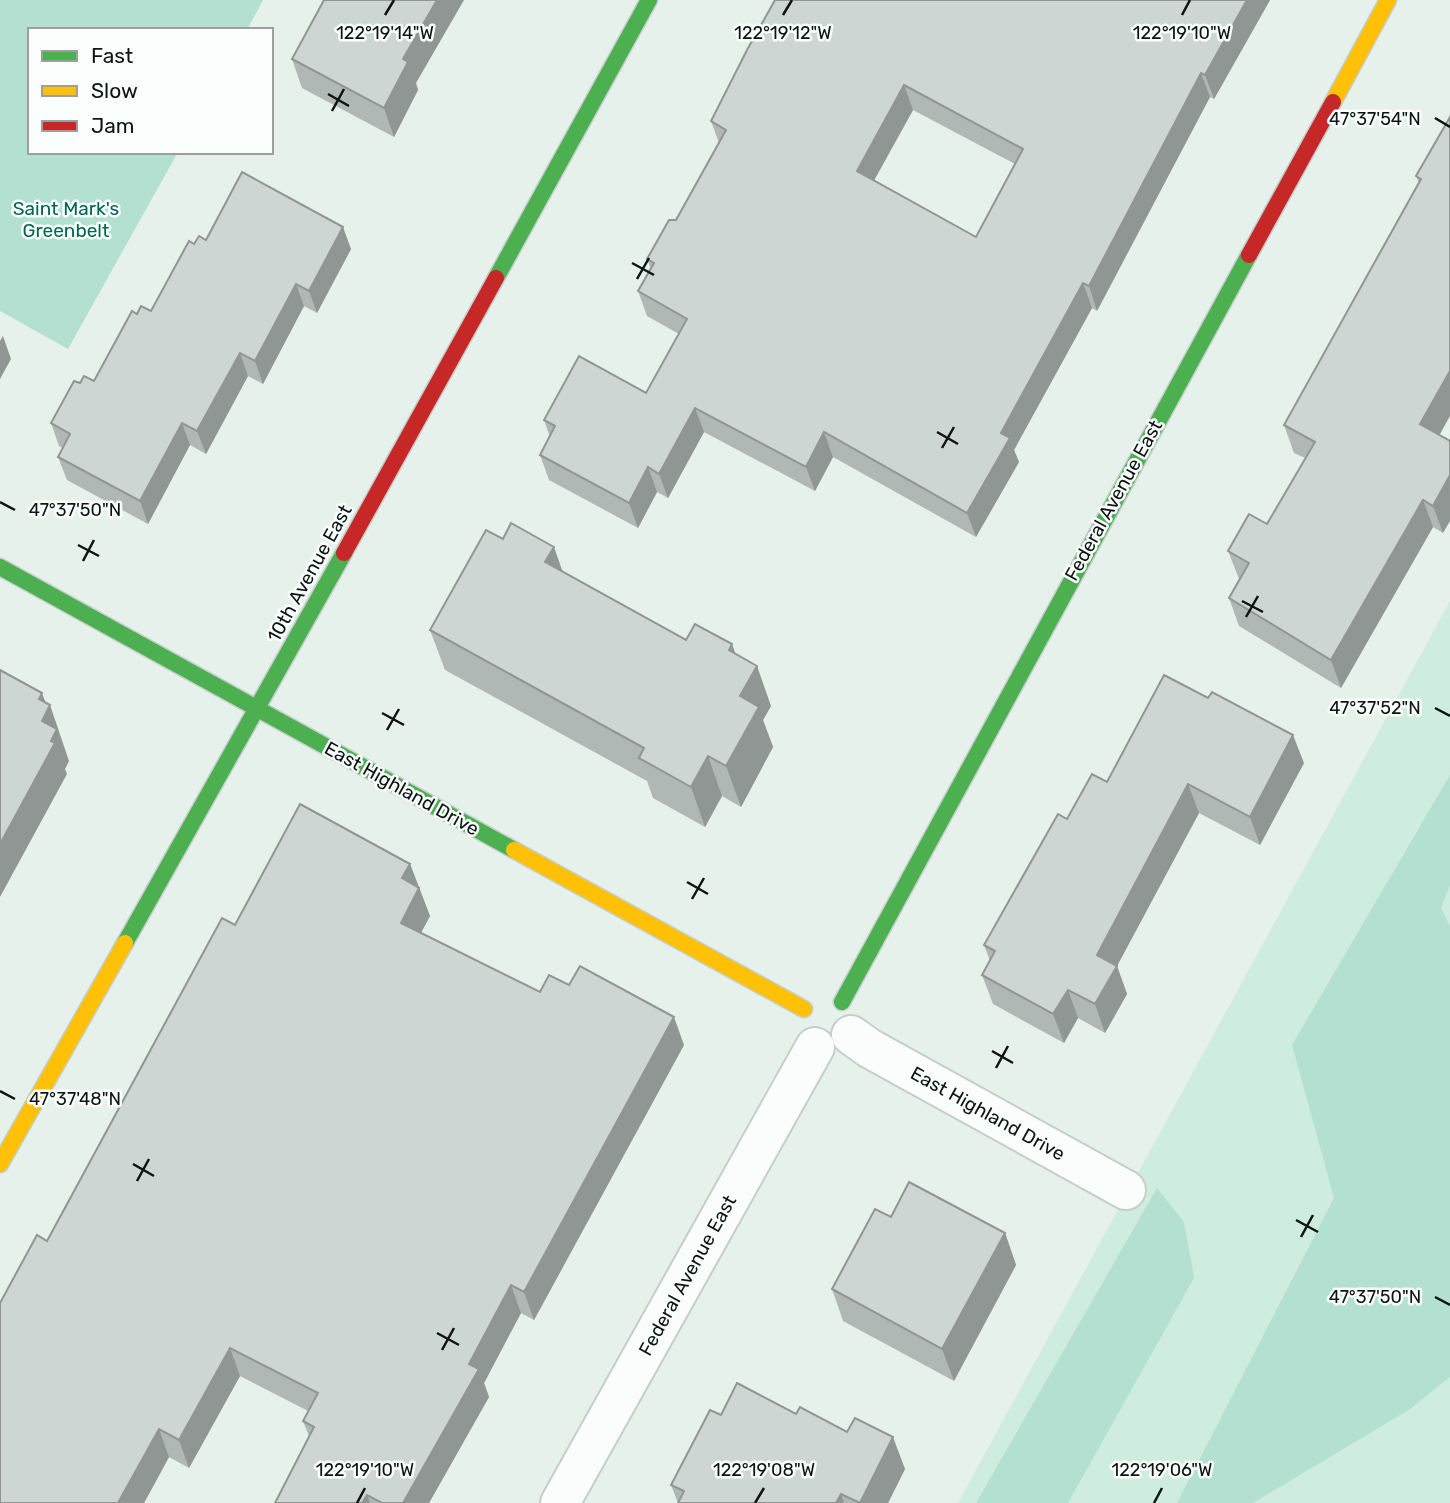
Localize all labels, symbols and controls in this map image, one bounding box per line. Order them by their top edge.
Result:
text: 122°19'14"W [336,22,434,44]
text: 122°19'12"W [734,22,832,44]
text: 122°19'10"W [1133,22,1231,44]
legend [28,28,273,154]
text: Fast [91,43,133,68]
text: Slow [91,78,138,103]
text: 47°37'54"N [1329,108,1421,130]
text: Jam [91,113,135,138]
park label: Saint Mark's Greenbelt [13,197,119,242]
street label: Federal Avenue East [1060,415,1167,585]
text: 47°37'50"N [29,499,121,521]
street label: 10th Avenue East [262,500,357,646]
text: 47°37'52"N [1329,697,1421,719]
street label: East Highland Drive [320,736,483,840]
street label: East Highland Drive [906,1061,1069,1165]
text: 47°37'48"N [29,1088,121,1110]
street label: Federal Avenue East [634,1190,741,1360]
text: 47°37'50"N [1329,1286,1421,1308]
text: 122°19'10"W [316,1459,414,1481]
text: 122°19'08"W [713,1459,815,1481]
text: 122°19'06"W [1112,1459,1212,1481]

